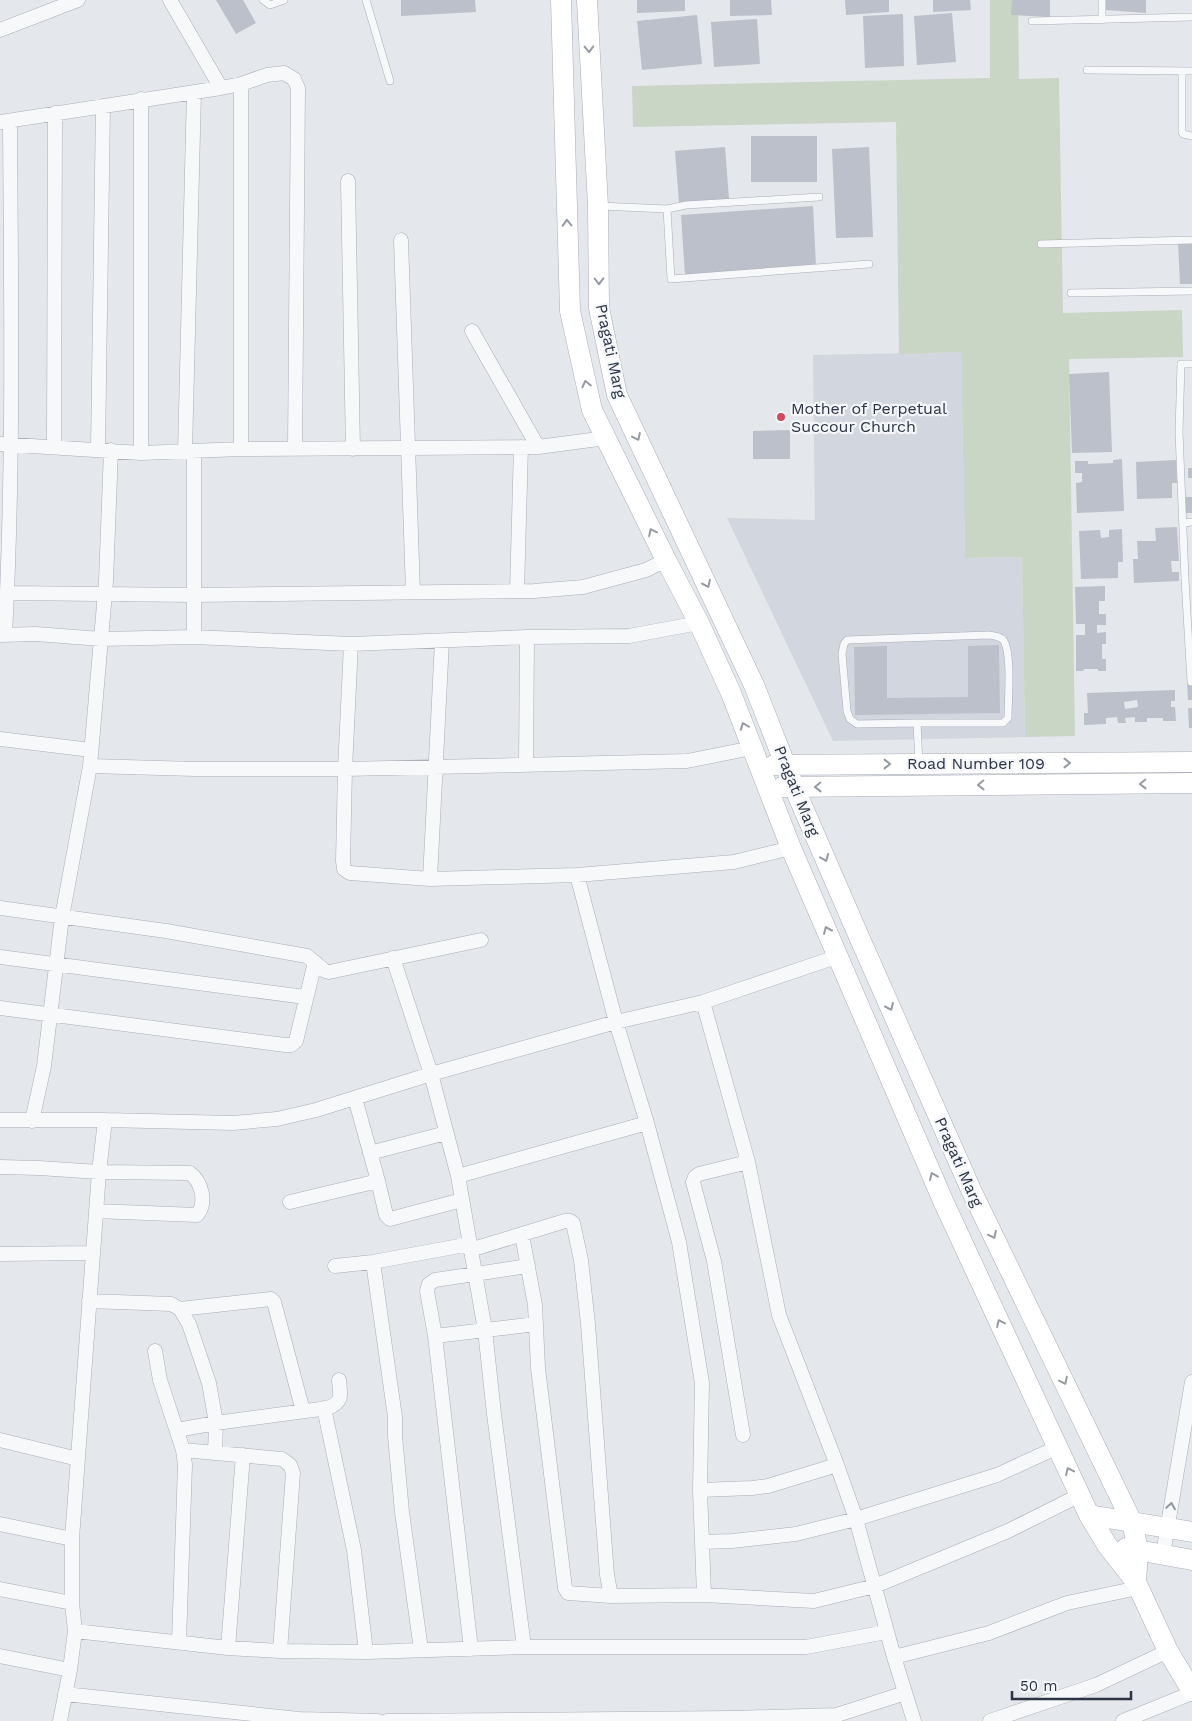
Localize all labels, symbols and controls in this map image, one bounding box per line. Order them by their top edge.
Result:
one-way arrow [584,45,595,53]
one-way arrow [562,219,573,227]
one-way arrow [594,278,604,285]
street label: Pragati Marg [592,302,630,400]
one-way arrow [581,379,592,388]
place label: Mother of Perpetual Succour Church [791,399,947,436]
marker: Mother of Perpetual Succour Church [775,411,787,423]
one-way arrow [631,432,642,441]
one-way arrow [648,528,658,537]
one-way arrow [700,579,711,588]
one-way arrow [740,722,750,731]
street label: Pragati Marg [770,743,824,840]
street label: Road Number 109 [907,754,1045,773]
one-way arrow [1064,758,1071,768]
one-way arrow [884,759,891,769]
one-way arrow [1139,779,1147,789]
one-way arrow [977,780,985,791]
one-way arrow [814,782,822,792]
one-way arrow [818,853,829,862]
one-way arrow [823,926,834,935]
one-way arrow [883,1002,894,1011]
street label: Pragati Marg [931,1114,987,1210]
one-way arrow [928,1172,938,1180]
one-way arrow [987,1229,997,1238]
one-way arrow [996,1319,1007,1328]
one-way arrow [1058,1376,1068,1385]
one-way arrow [1065,1467,1075,1476]
one-way arrow [1166,1502,1176,1511]
scale bar [1012,1668,1131,1700]
text: 50 m [1020,1677,1057,1695]

